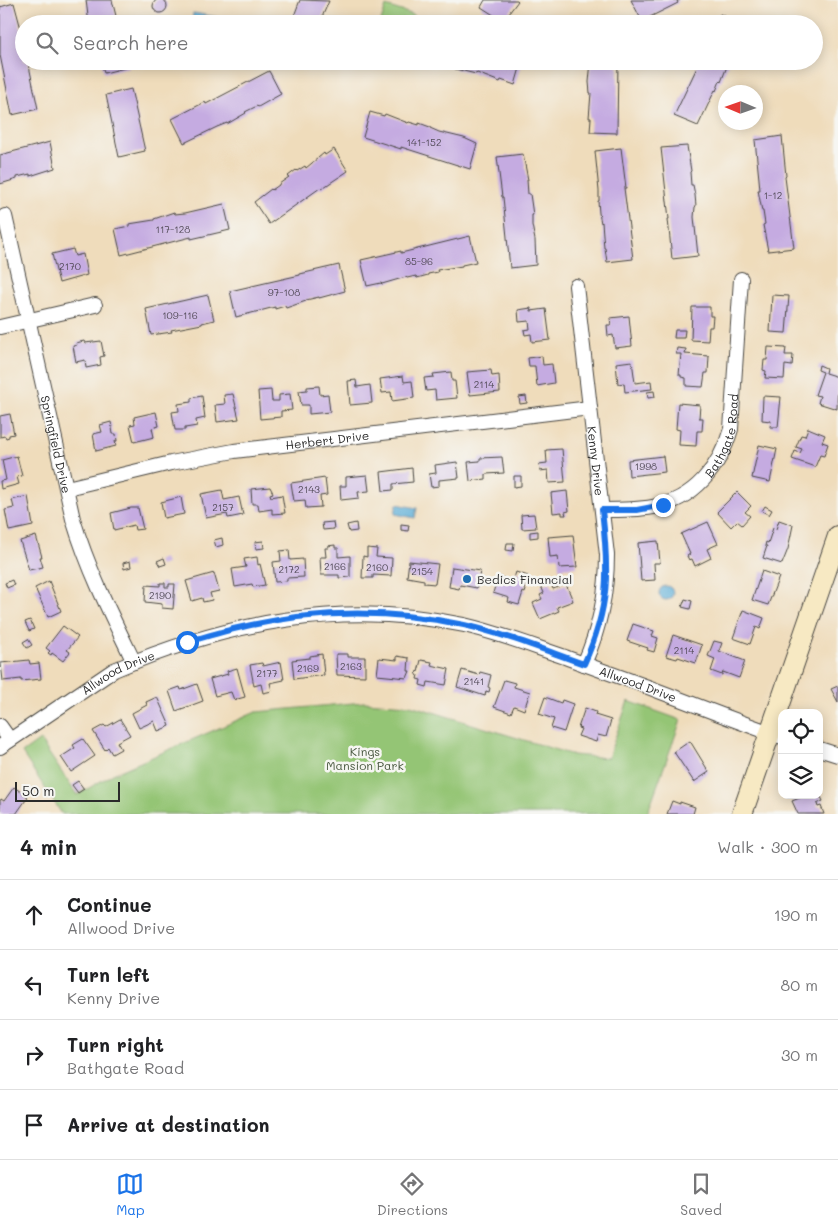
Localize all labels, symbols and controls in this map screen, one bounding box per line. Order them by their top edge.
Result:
search box [15,15,823,70]
icon: search [33,29,61,57]
text: Search here [73,30,189,55]
north arrow [718,85,763,130]
house number: 141-152 [407,135,441,149]
house number: 1-12 [764,188,782,202]
house number: 117-128 [156,222,190,236]
house number: 85-96 [405,254,433,268]
house number: 2170 [59,259,81,273]
house number: 97-108 [268,285,300,299]
house number: 109-116 [162,308,198,322]
house number: 2114 [474,377,494,391]
street label: Bathgate Road [701,393,741,480]
street label: Springfield Drive [38,394,75,495]
street label: Kenny Drive [584,425,608,496]
street label: Herbert Drive [285,427,370,453]
house number: 1998 [635,459,657,473]
house number: 2143 [298,482,320,496]
route end [652,494,675,517]
house number: 2157 [212,500,234,514]
house number: 2166 [324,559,346,573]
house number: 2160 [366,560,388,574]
house number: 2172 [278,562,300,576]
house number: 2154 [411,564,433,578]
place label: Bedics Financial [477,571,572,587]
marker: Bedics Financial [461,573,473,585]
house number: 2190 [149,588,171,602]
route start [176,631,199,654]
house number: 2114 [674,643,694,657]
street label: Allwood Drive [78,647,157,698]
house number: 2163 [340,659,362,673]
house number: 2169 [297,661,319,675]
street label: Allwood Drive [597,662,679,705]
house number: 2177 [256,666,278,680]
house number: 2141 [464,674,484,688]
map controls [778,709,823,799]
button: locate [778,709,823,754]
park label: Kings Mansion Park [326,743,404,773]
button: layers [778,754,823,799]
scale bar [15,779,120,802]
text: 50 m [22,781,54,800]
text: 4 min [20,833,77,860]
text: Walk · 300 m [717,836,818,857]
text: Continue [67,892,152,917]
icon: ahead [20,901,48,929]
text: 190 m [774,904,818,925]
text: Allwood Drive [67,917,175,938]
text: Turn left [67,962,150,987]
icon: left [20,971,48,999]
text: 80 m [781,974,818,995]
text: Kenny Drive [67,987,160,1008]
text: Turn right [67,1032,164,1057]
icon: right [20,1041,48,1069]
text: 30 m [781,1044,818,1065]
text: Bathgate Road [67,1057,184,1078]
icon: arrive [20,1111,48,1139]
text: Arrive at destination [67,1112,270,1137]
tab: Map [116,1170,145,1219]
tab: Directions [377,1170,448,1219]
tab: Saved [680,1170,722,1219]

